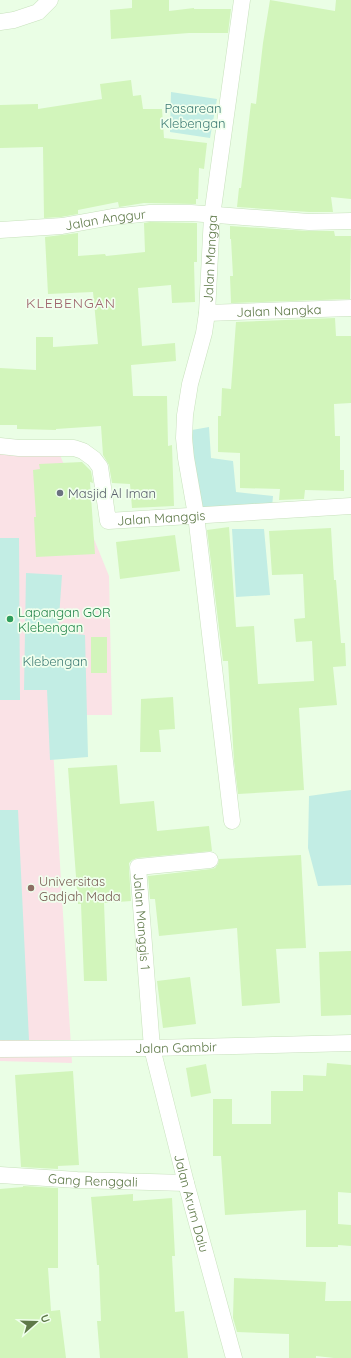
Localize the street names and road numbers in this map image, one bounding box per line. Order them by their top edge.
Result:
street label: Jalan Anggur [64,205,147,233]
street label: Jalan Mangga [200,215,220,303]
street label: Jalan Nangka [236,301,322,320]
street label: Jalan Manggis [116,507,206,528]
street label: Jalan Manggis 1 [130,873,154,970]
street label: Jalan Gambir [135,1038,217,1056]
street label: Jalan Arum Dalu [171,1152,213,1254]
street label: Gang Renggali [48,1170,138,1190]

